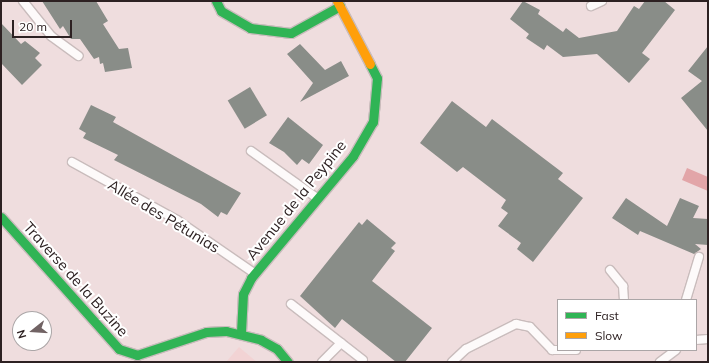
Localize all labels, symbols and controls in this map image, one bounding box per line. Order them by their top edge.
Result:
scale bar [14,12,74,38]
text: 20 m [19,19,47,34]
street label: Avenue de la Peypine [242,137,350,263]
street label: Allée des Pétunias [105,176,223,256]
street label: Traverse de la Buzine [20,218,132,340]
legend [557,299,697,351]
text: Fast [595,308,619,323]
north arrow [12,311,52,351]
text: N [14,328,29,340]
text: Slow [595,328,623,343]

